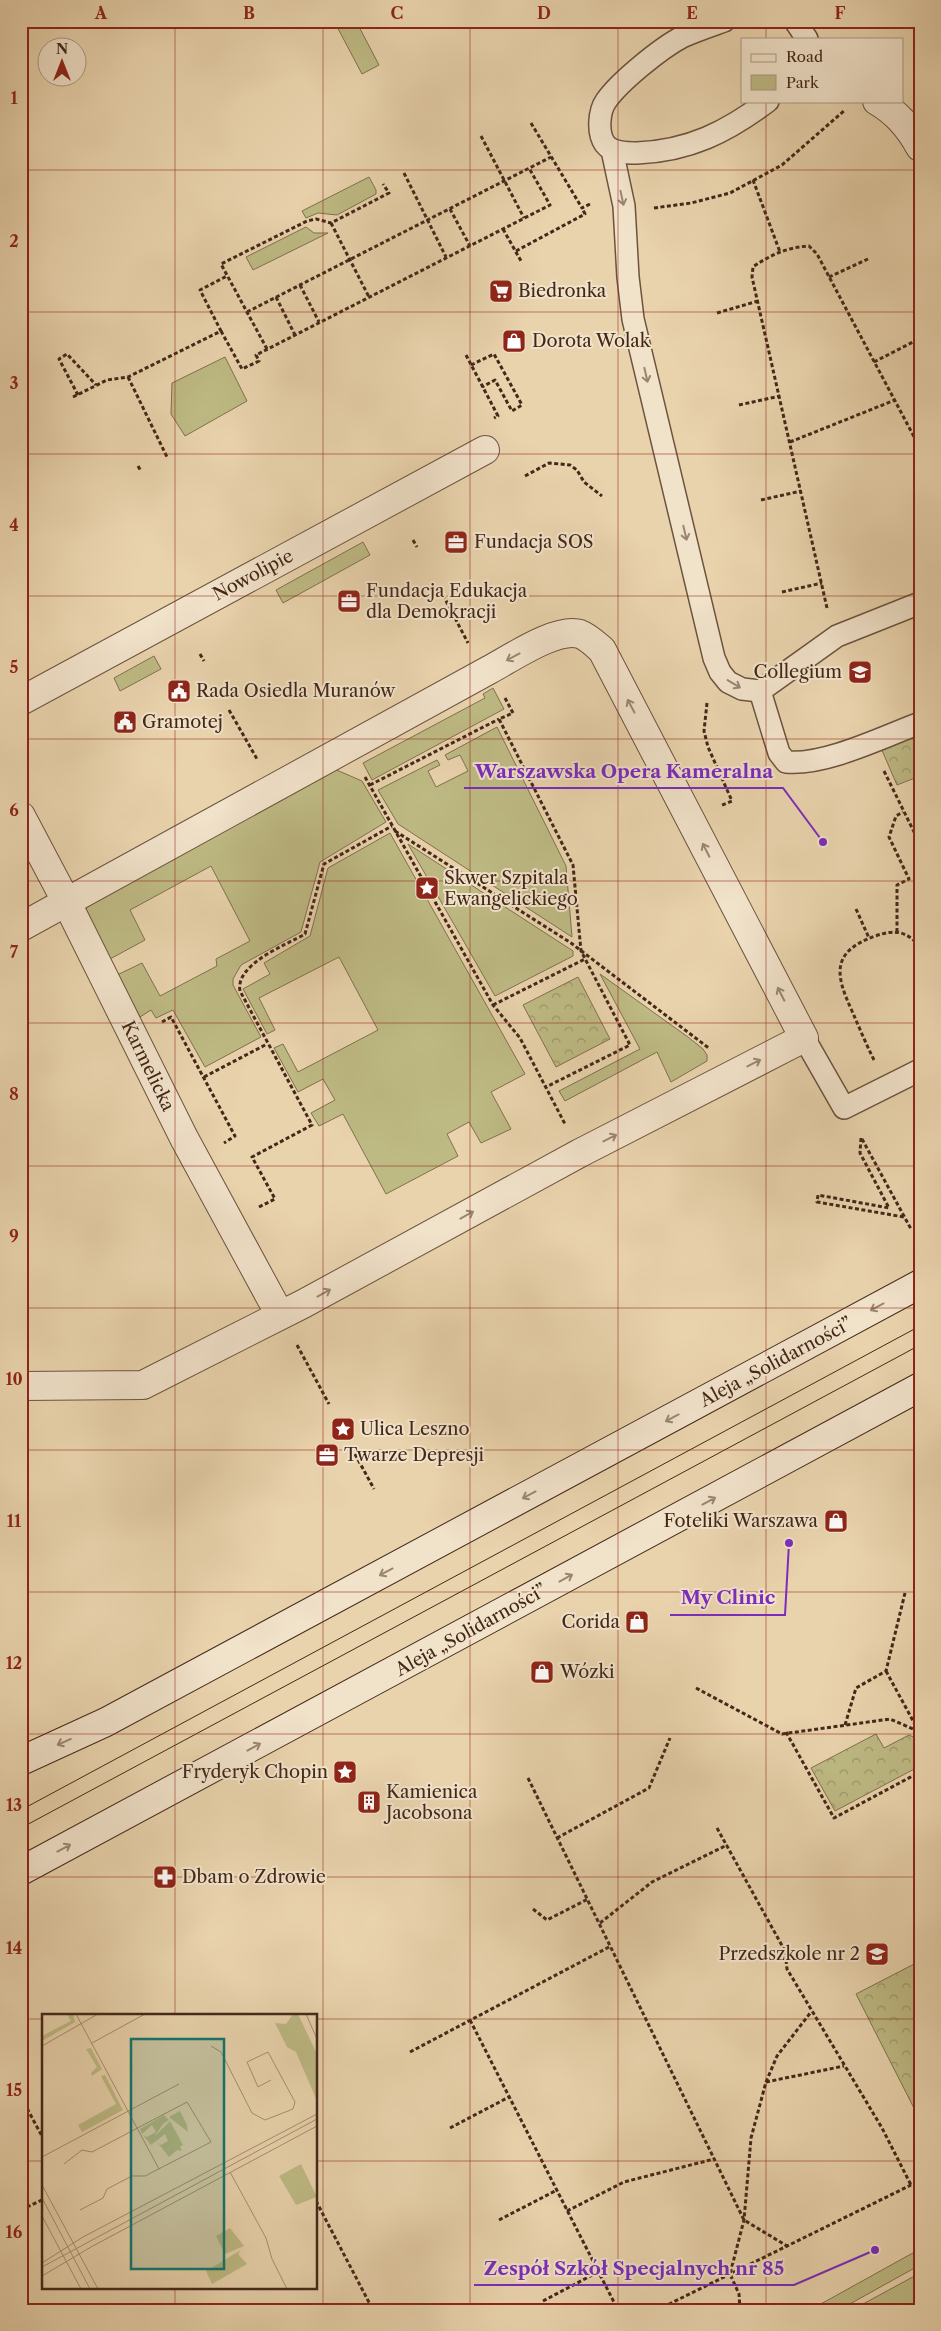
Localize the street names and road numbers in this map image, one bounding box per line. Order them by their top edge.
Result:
street label: Nowolipie [209,545,297,605]
street label: Karmelicka [117,1017,180,1115]
street label: Aleja „Solidarności” [695,1312,856,1412]
street label: Aleja „Solidarności” [391,1579,551,1681]

